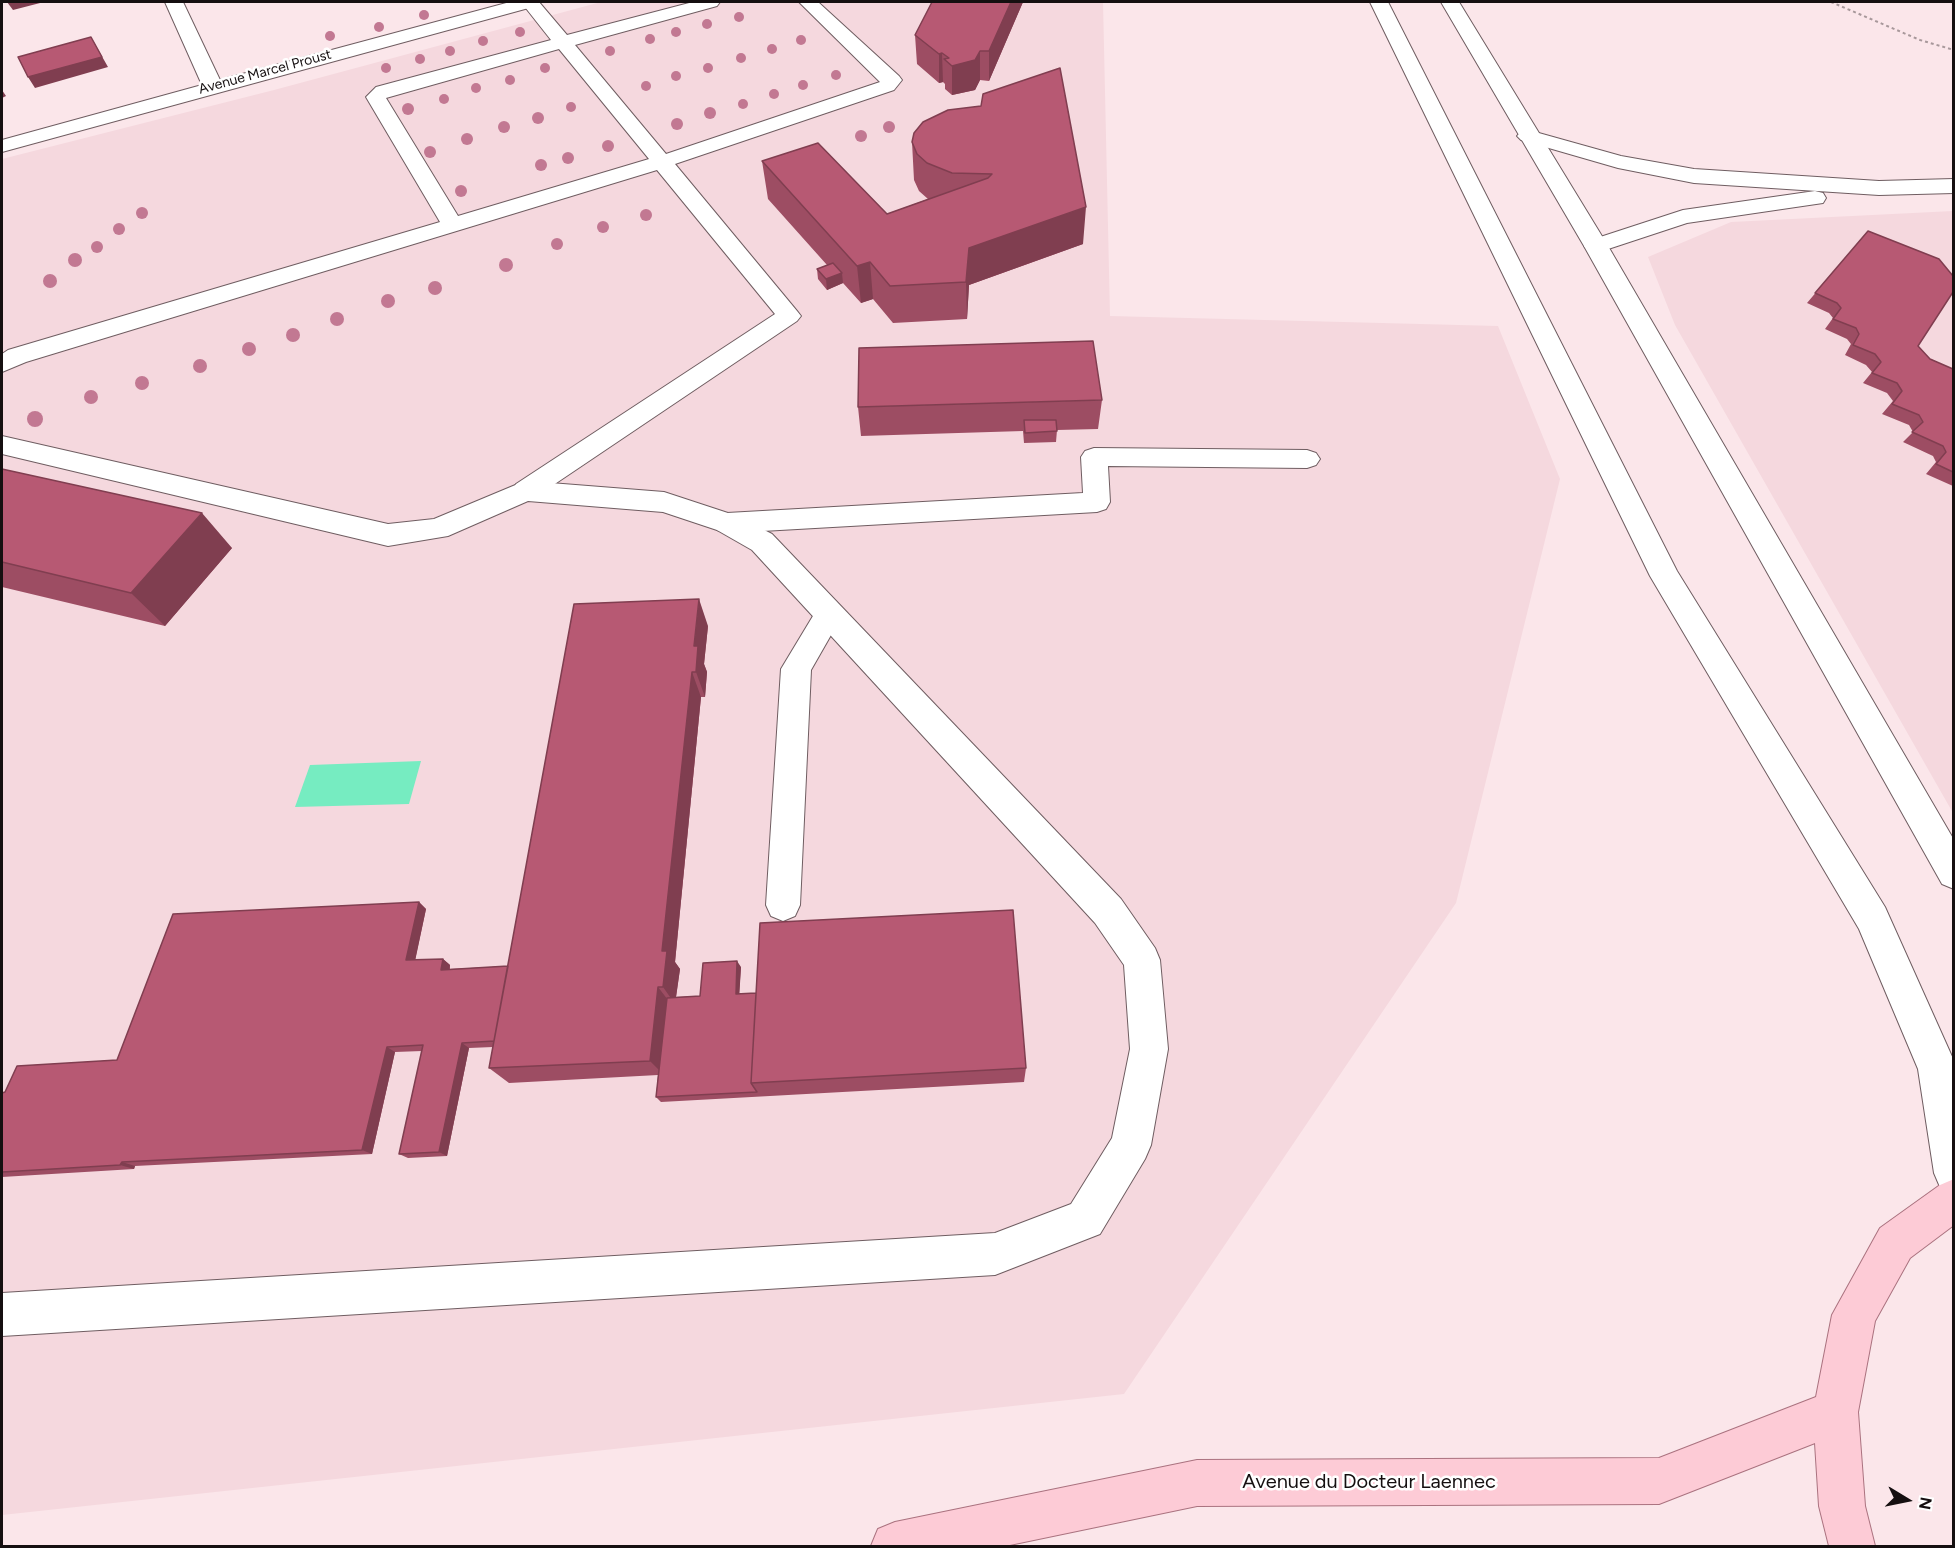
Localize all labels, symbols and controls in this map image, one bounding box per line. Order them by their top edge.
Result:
street label: Avenue Marcel Proust [197,46,333,98]
street label: Avenue du Docteur Laennec [1242,1470,1496,1494]
north arrow [1877,1470,1937,1530]
text: N [1915,1495,1936,1511]

